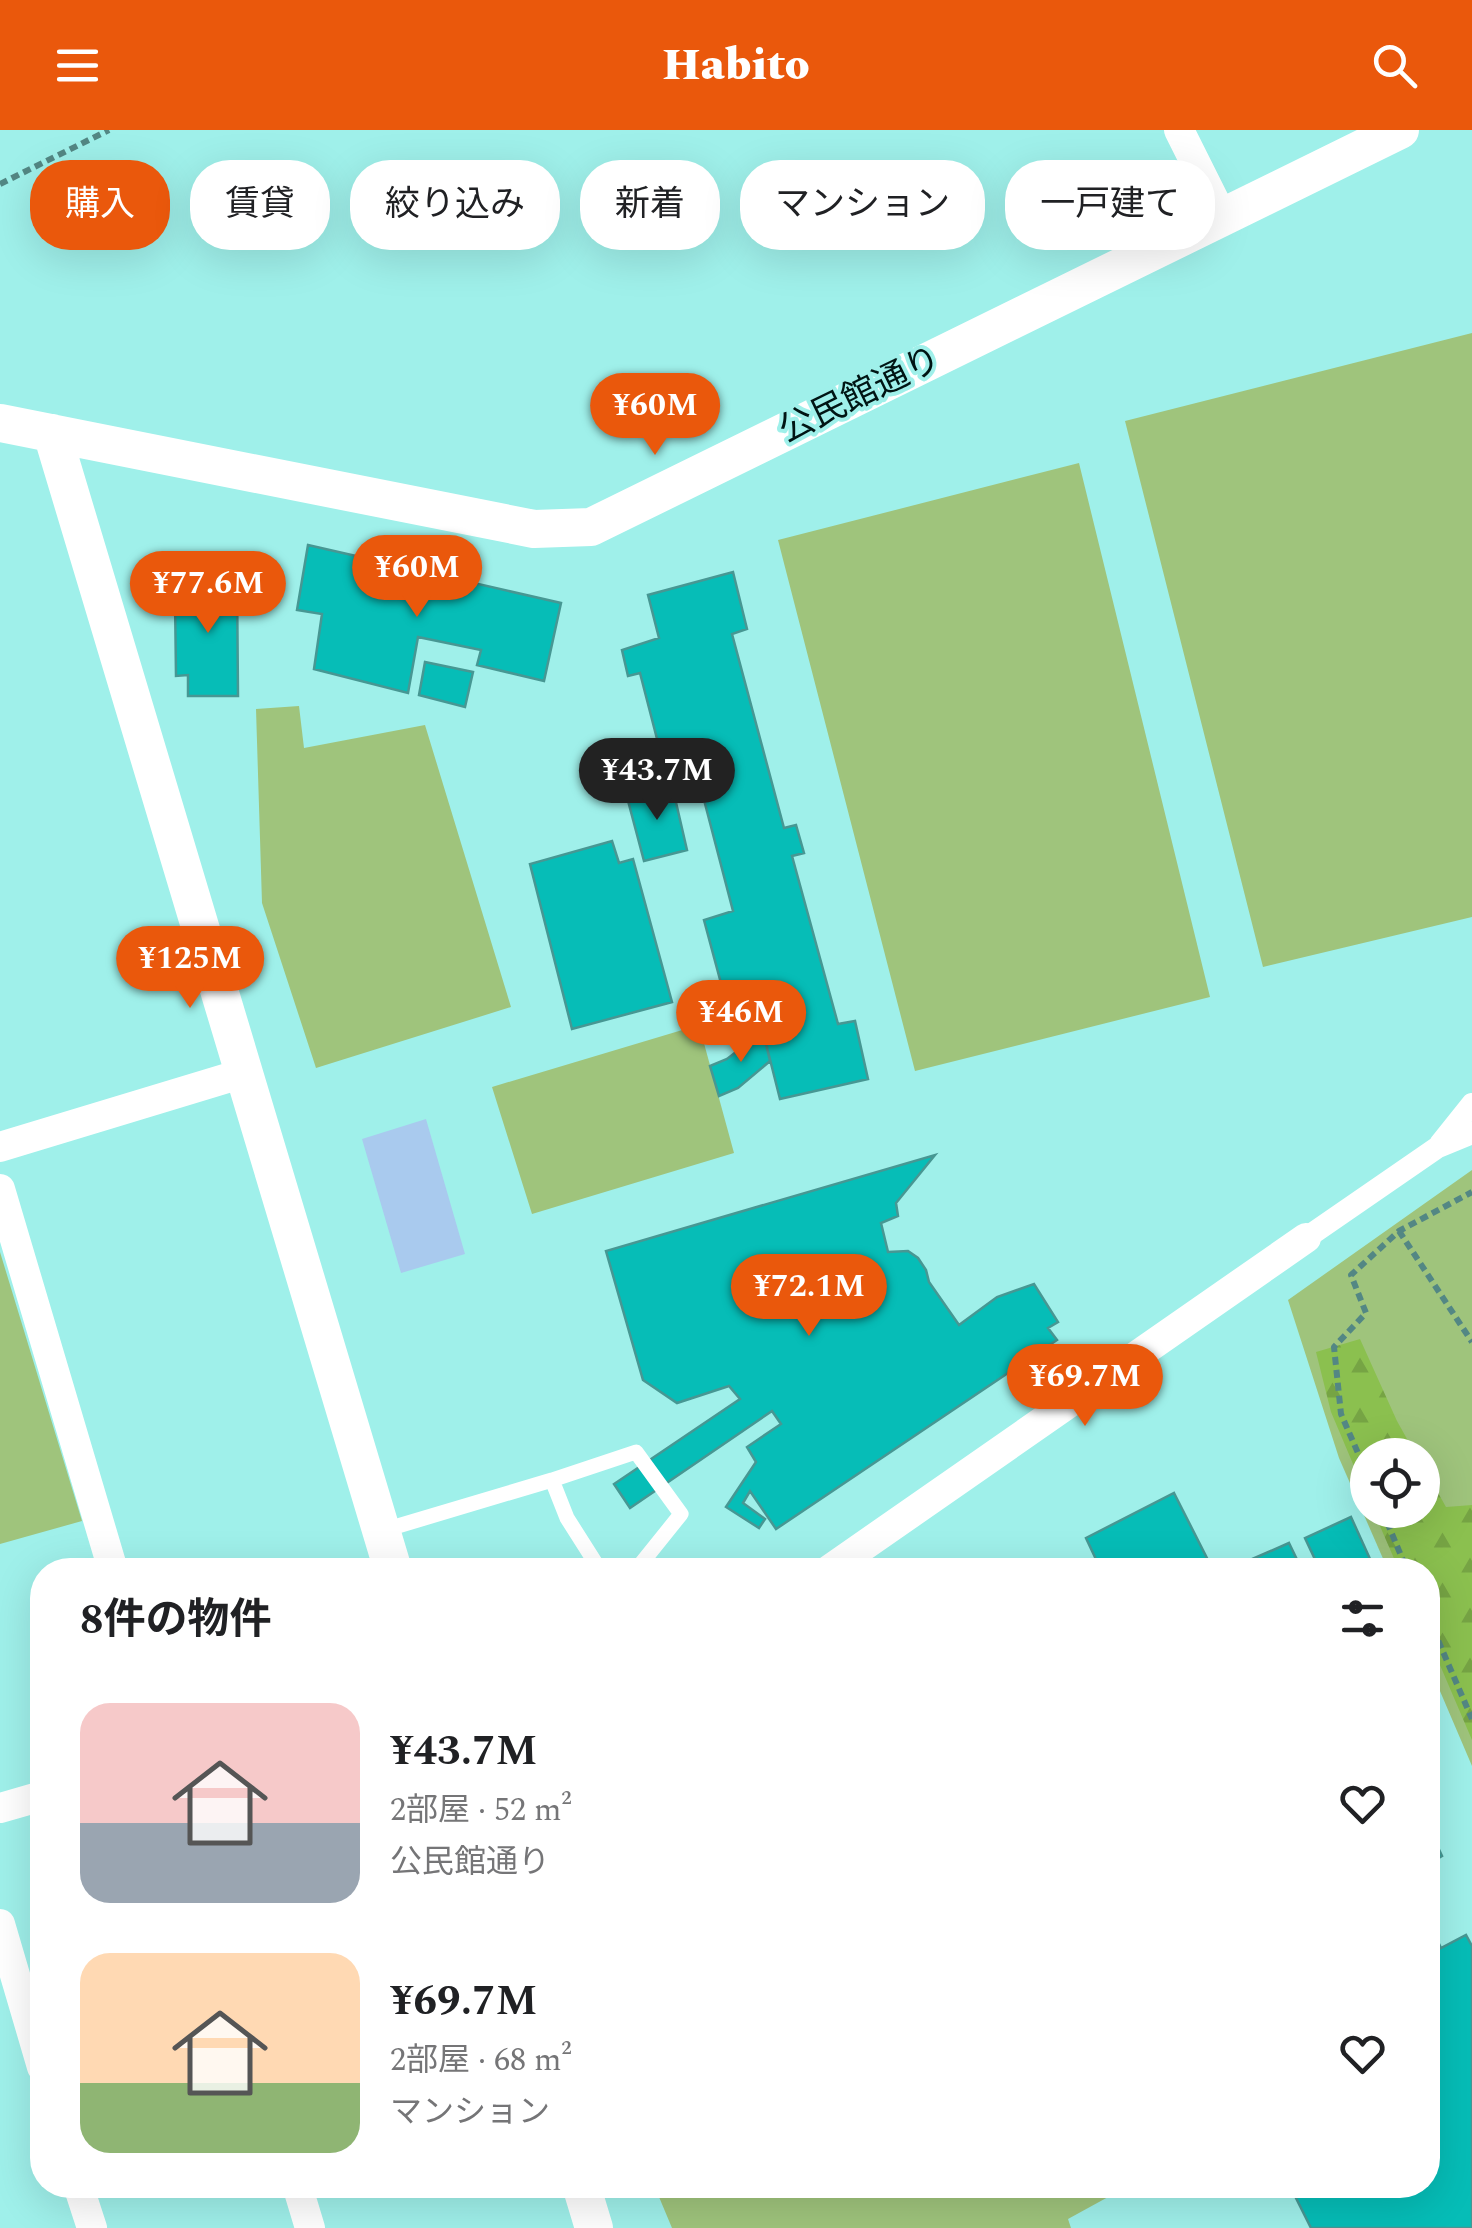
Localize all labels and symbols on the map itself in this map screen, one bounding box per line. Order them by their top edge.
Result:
street label: 公民館通り [770,333,950,457]
pin: ¥60M [596,373,714,458]
pin: ¥60M [358,535,476,620]
pin: ¥77.6M [127,551,289,636]
pin: ¥43.7M [576,738,738,823]
pin: ¥125M [120,926,260,1011]
pin: ¥46M [682,980,800,1065]
pin: ¥72.1M [728,1254,890,1339]
pin: ¥69.7M [1004,1344,1166,1429]

